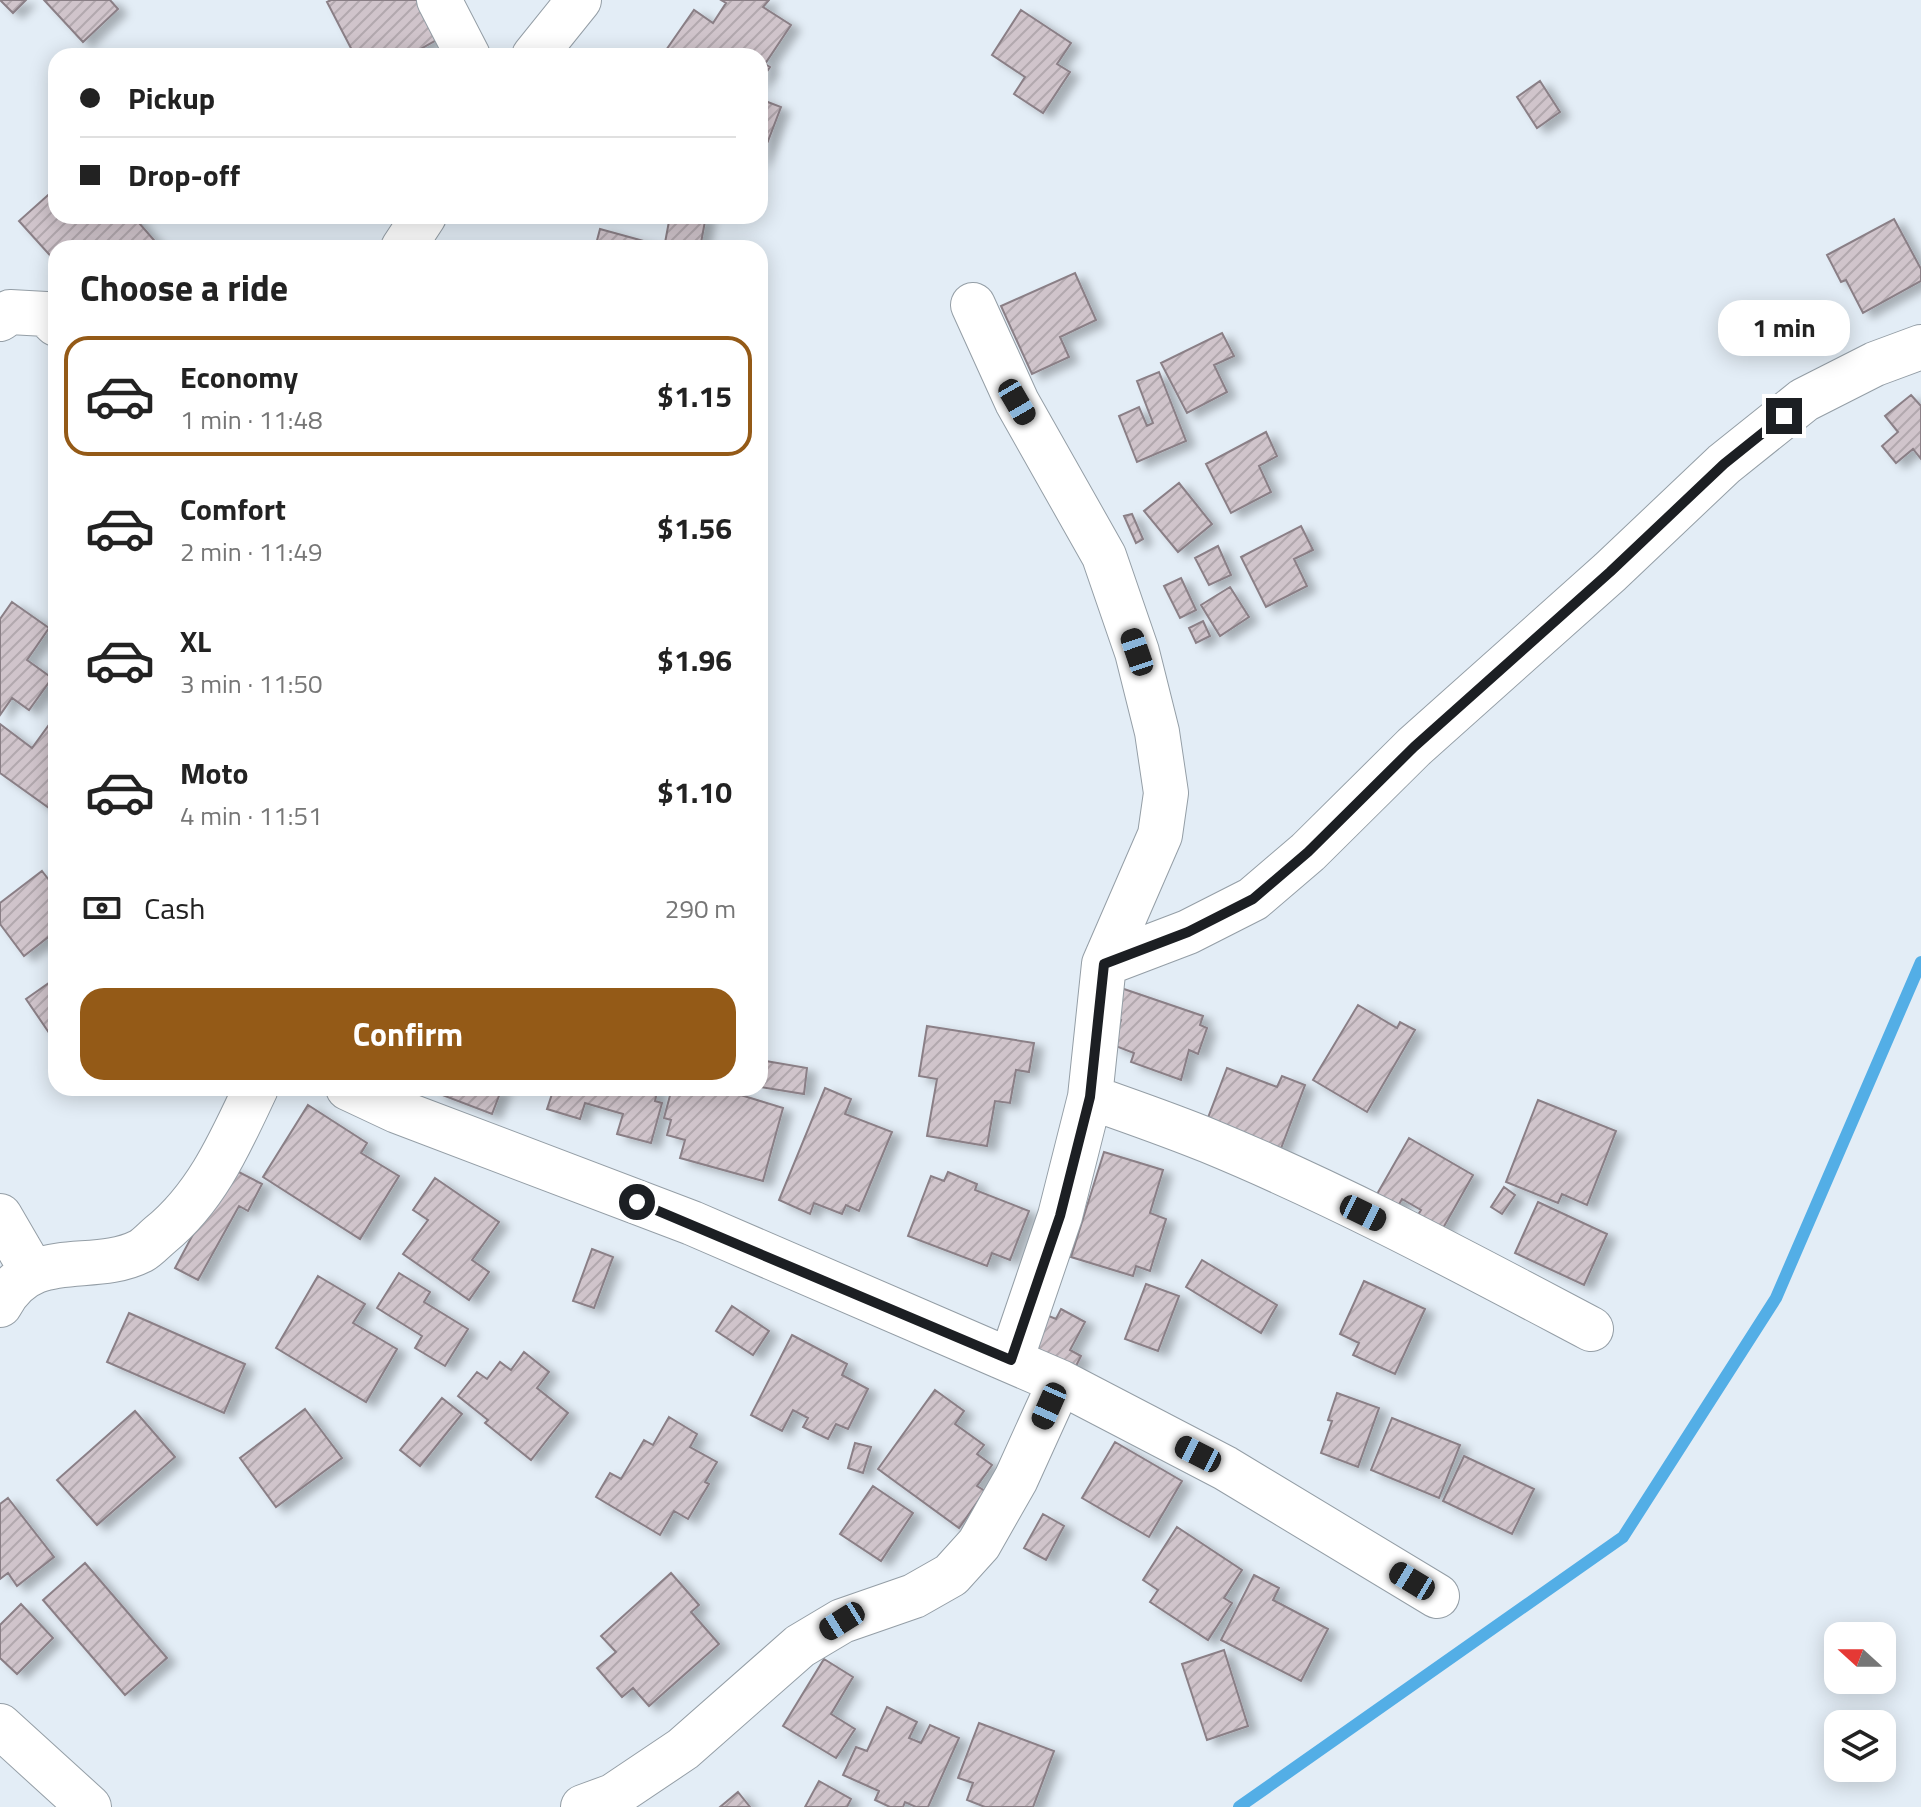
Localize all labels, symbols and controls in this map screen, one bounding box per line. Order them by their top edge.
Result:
text: Pickup [128,75,215,121]
text: Drop-off [128,152,240,198]
text: Choose a ride [80,260,288,315]
callout: 1 min [1718,300,1850,356]
text: 1 min [1752,308,1816,347]
text: Economy [180,354,298,400]
icon: car [84,360,156,432]
text: $1.15 [657,373,732,419]
car [995,375,1039,429]
route end [1766,398,1802,434]
text: 1 min · 11:48 [180,400,323,439]
text: Comfort [180,486,286,532]
icon: car [84,492,156,564]
text: $1.56 [657,505,732,551]
text: 2 min · 11:49 [180,532,323,571]
text: XL [180,618,211,664]
icon: car [84,624,156,696]
car [1118,625,1156,679]
text: $1.96 [657,637,732,683]
text: 3 min · 11:50 [180,664,323,703]
text: Moto [180,750,248,796]
icon: car [84,756,156,828]
text: $1.10 [657,769,732,815]
text: 4 min · 11:51 [180,796,323,835]
text: Cash [144,885,205,931]
icon: cash [80,886,124,930]
text: 290 m [665,889,736,928]
button: Confirm [80,988,736,1080]
route start [619,1184,655,1220]
car [1336,1192,1390,1234]
car [1028,1379,1070,1433]
car [1171,1432,1225,1476]
car [1385,1558,1439,1604]
car [815,1598,869,1644]
north arrow [1824,1622,1896,1694]
map controls [1824,1622,1896,1782]
button: layers [1824,1710,1896,1782]

